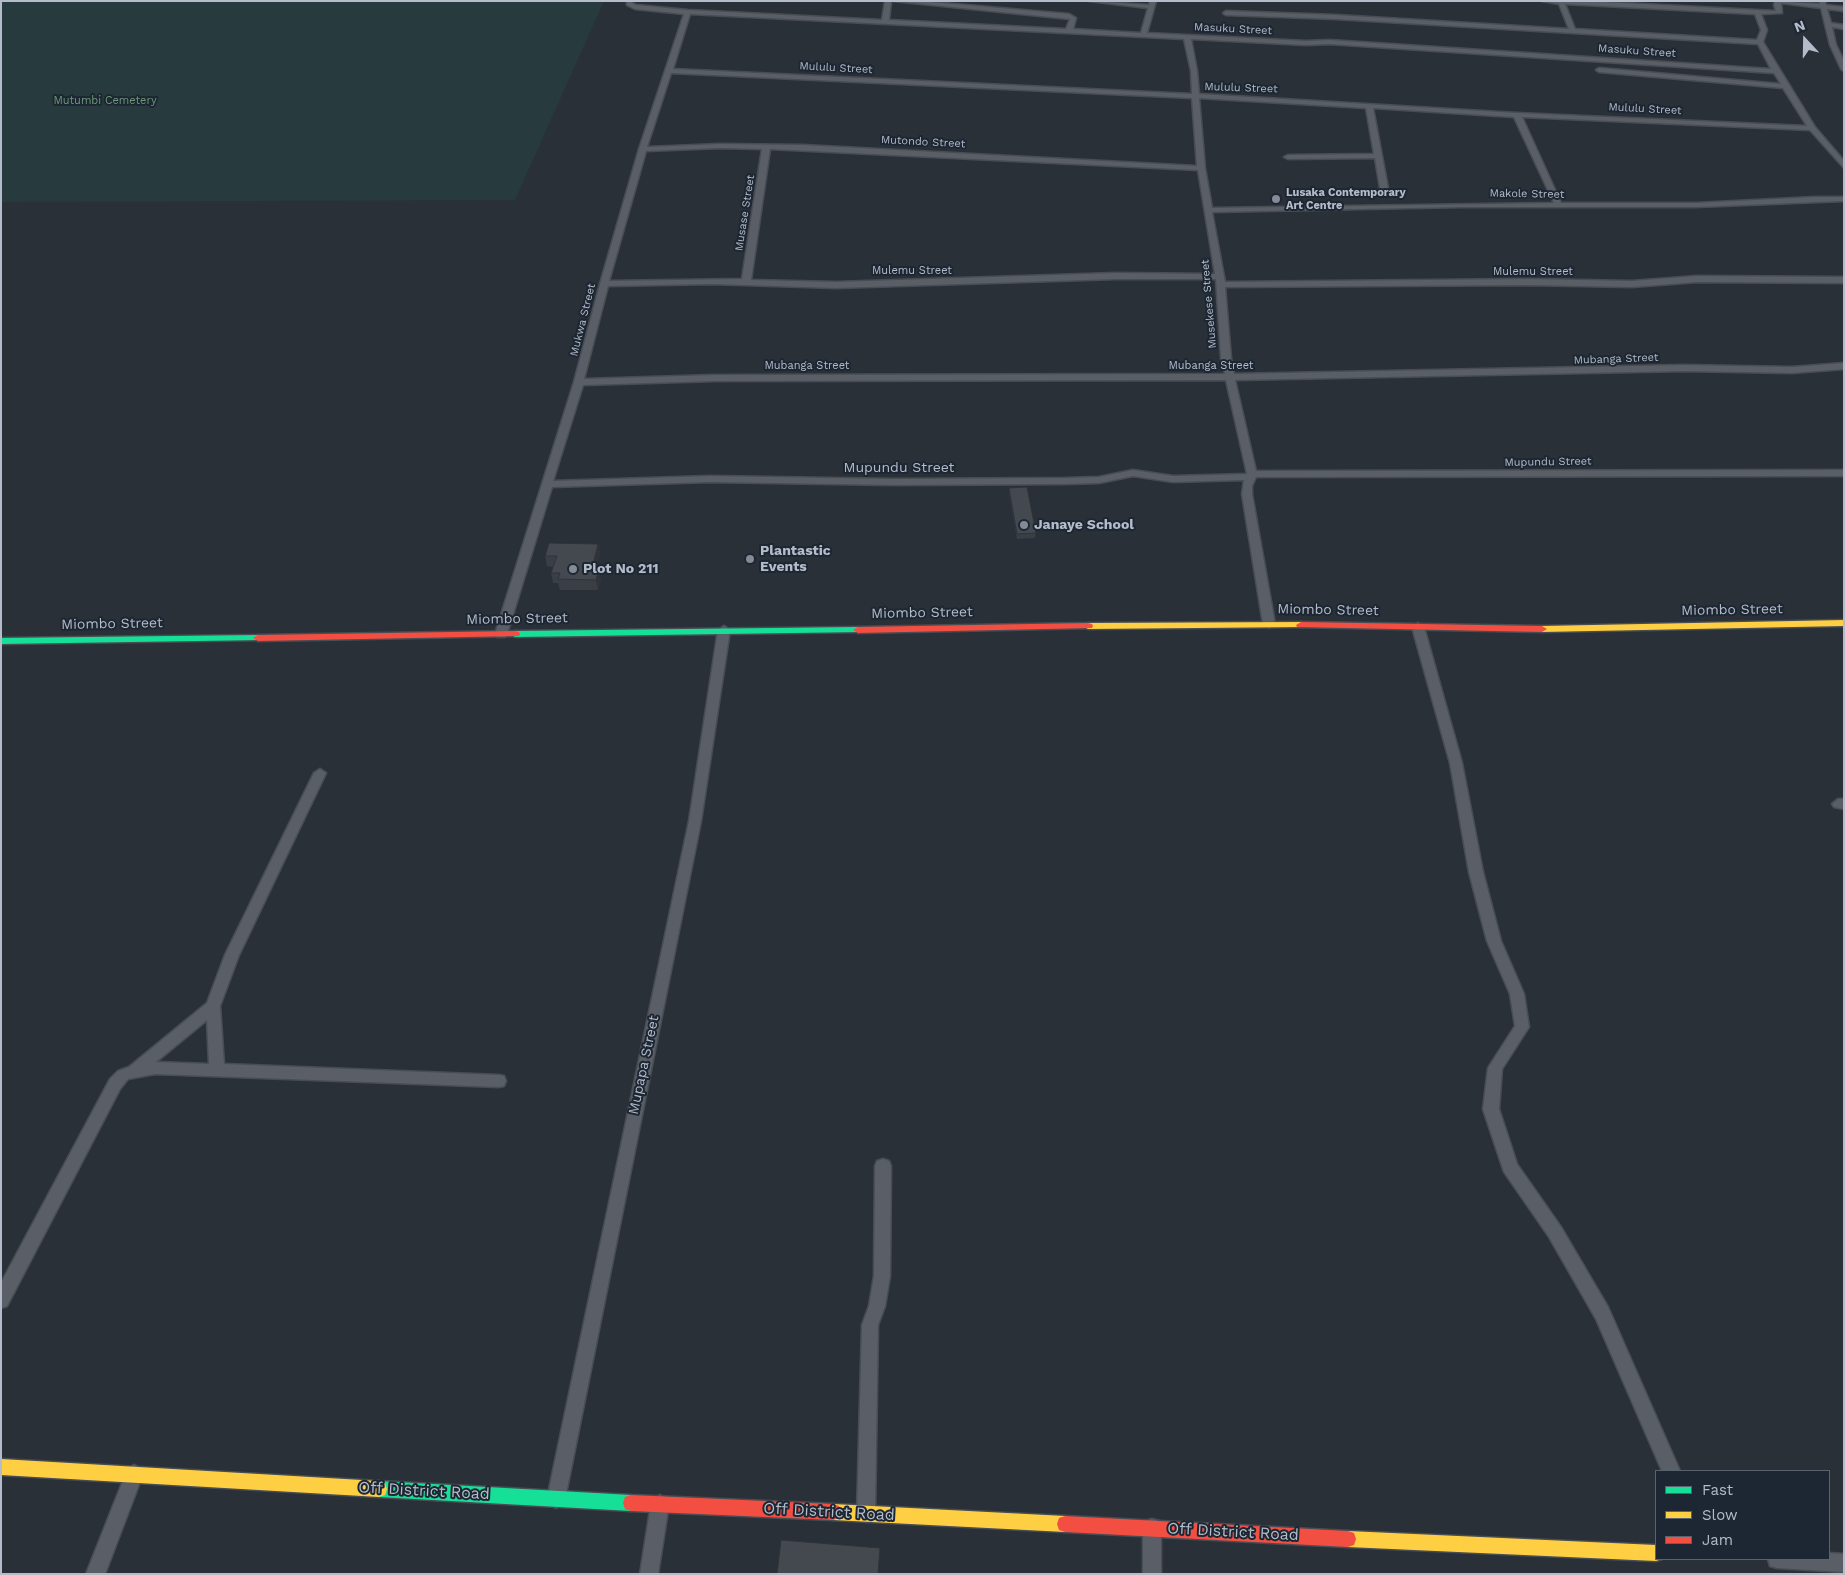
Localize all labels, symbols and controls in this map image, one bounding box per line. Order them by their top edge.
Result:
north arrow [1780,15,1830,65]
text: N [1792,17,1807,35]
street label: Masuku Street [1194,20,1272,38]
street label: Masuku Street [1598,42,1676,60]
street label: Mululu Street [799,59,873,77]
street label: Mululu Street [1204,80,1278,96]
park label: Mutumbi Cemetery [53,94,157,108]
street label: Mululu Street [1608,100,1682,118]
street label: Mutondo Street [880,133,966,151]
street label: Musase Street [732,174,758,252]
place label: Lusaka Contemporary Art Centre [1286,186,1406,212]
street label: Makole Street [1490,187,1564,201]
marker: Lusaka Contemporary Art Centre [1270,193,1282,205]
street label: Musekese Street [1199,259,1219,349]
street label: Mulemu Street [872,264,952,278]
street label: Mulemu Street [1493,265,1573,279]
street label: Mukwa Street [568,282,598,358]
street label: Mubanga Street [1573,351,1659,367]
street label: Mubanga Street [765,359,849,373]
street label: Mubanga Street [1169,359,1253,373]
street label: Mupundu Street [1504,455,1592,469]
street label: Mupundu Street [844,460,954,476]
place label: Janaye School [1034,517,1134,533]
marker: Janaye School [1018,519,1030,531]
place label: Plantastic Events [760,543,831,576]
marker: Plantastic Events [744,553,756,565]
place label: Plot No 211 [583,561,659,577]
marker: Plot No 211 [567,563,579,575]
street label: Miombo Street [1277,601,1379,619]
street label: Miombo Street [1681,601,1783,619]
street label: Miombo Street [871,604,973,622]
street label: Miombo Street [466,610,568,628]
street label: Miombo Street [61,615,163,633]
street label: Mupapa Street [625,1014,663,1116]
legend [1655,1470,1830,1560]
street label: Off District Road [358,1478,490,1504]
text: Fast [1702,1481,1733,1499]
street label: Off District Road [763,1499,895,1525]
text: Slow [1702,1506,1738,1524]
street label: Off District Road [1167,1519,1299,1545]
text: Jam [1702,1531,1733,1549]

